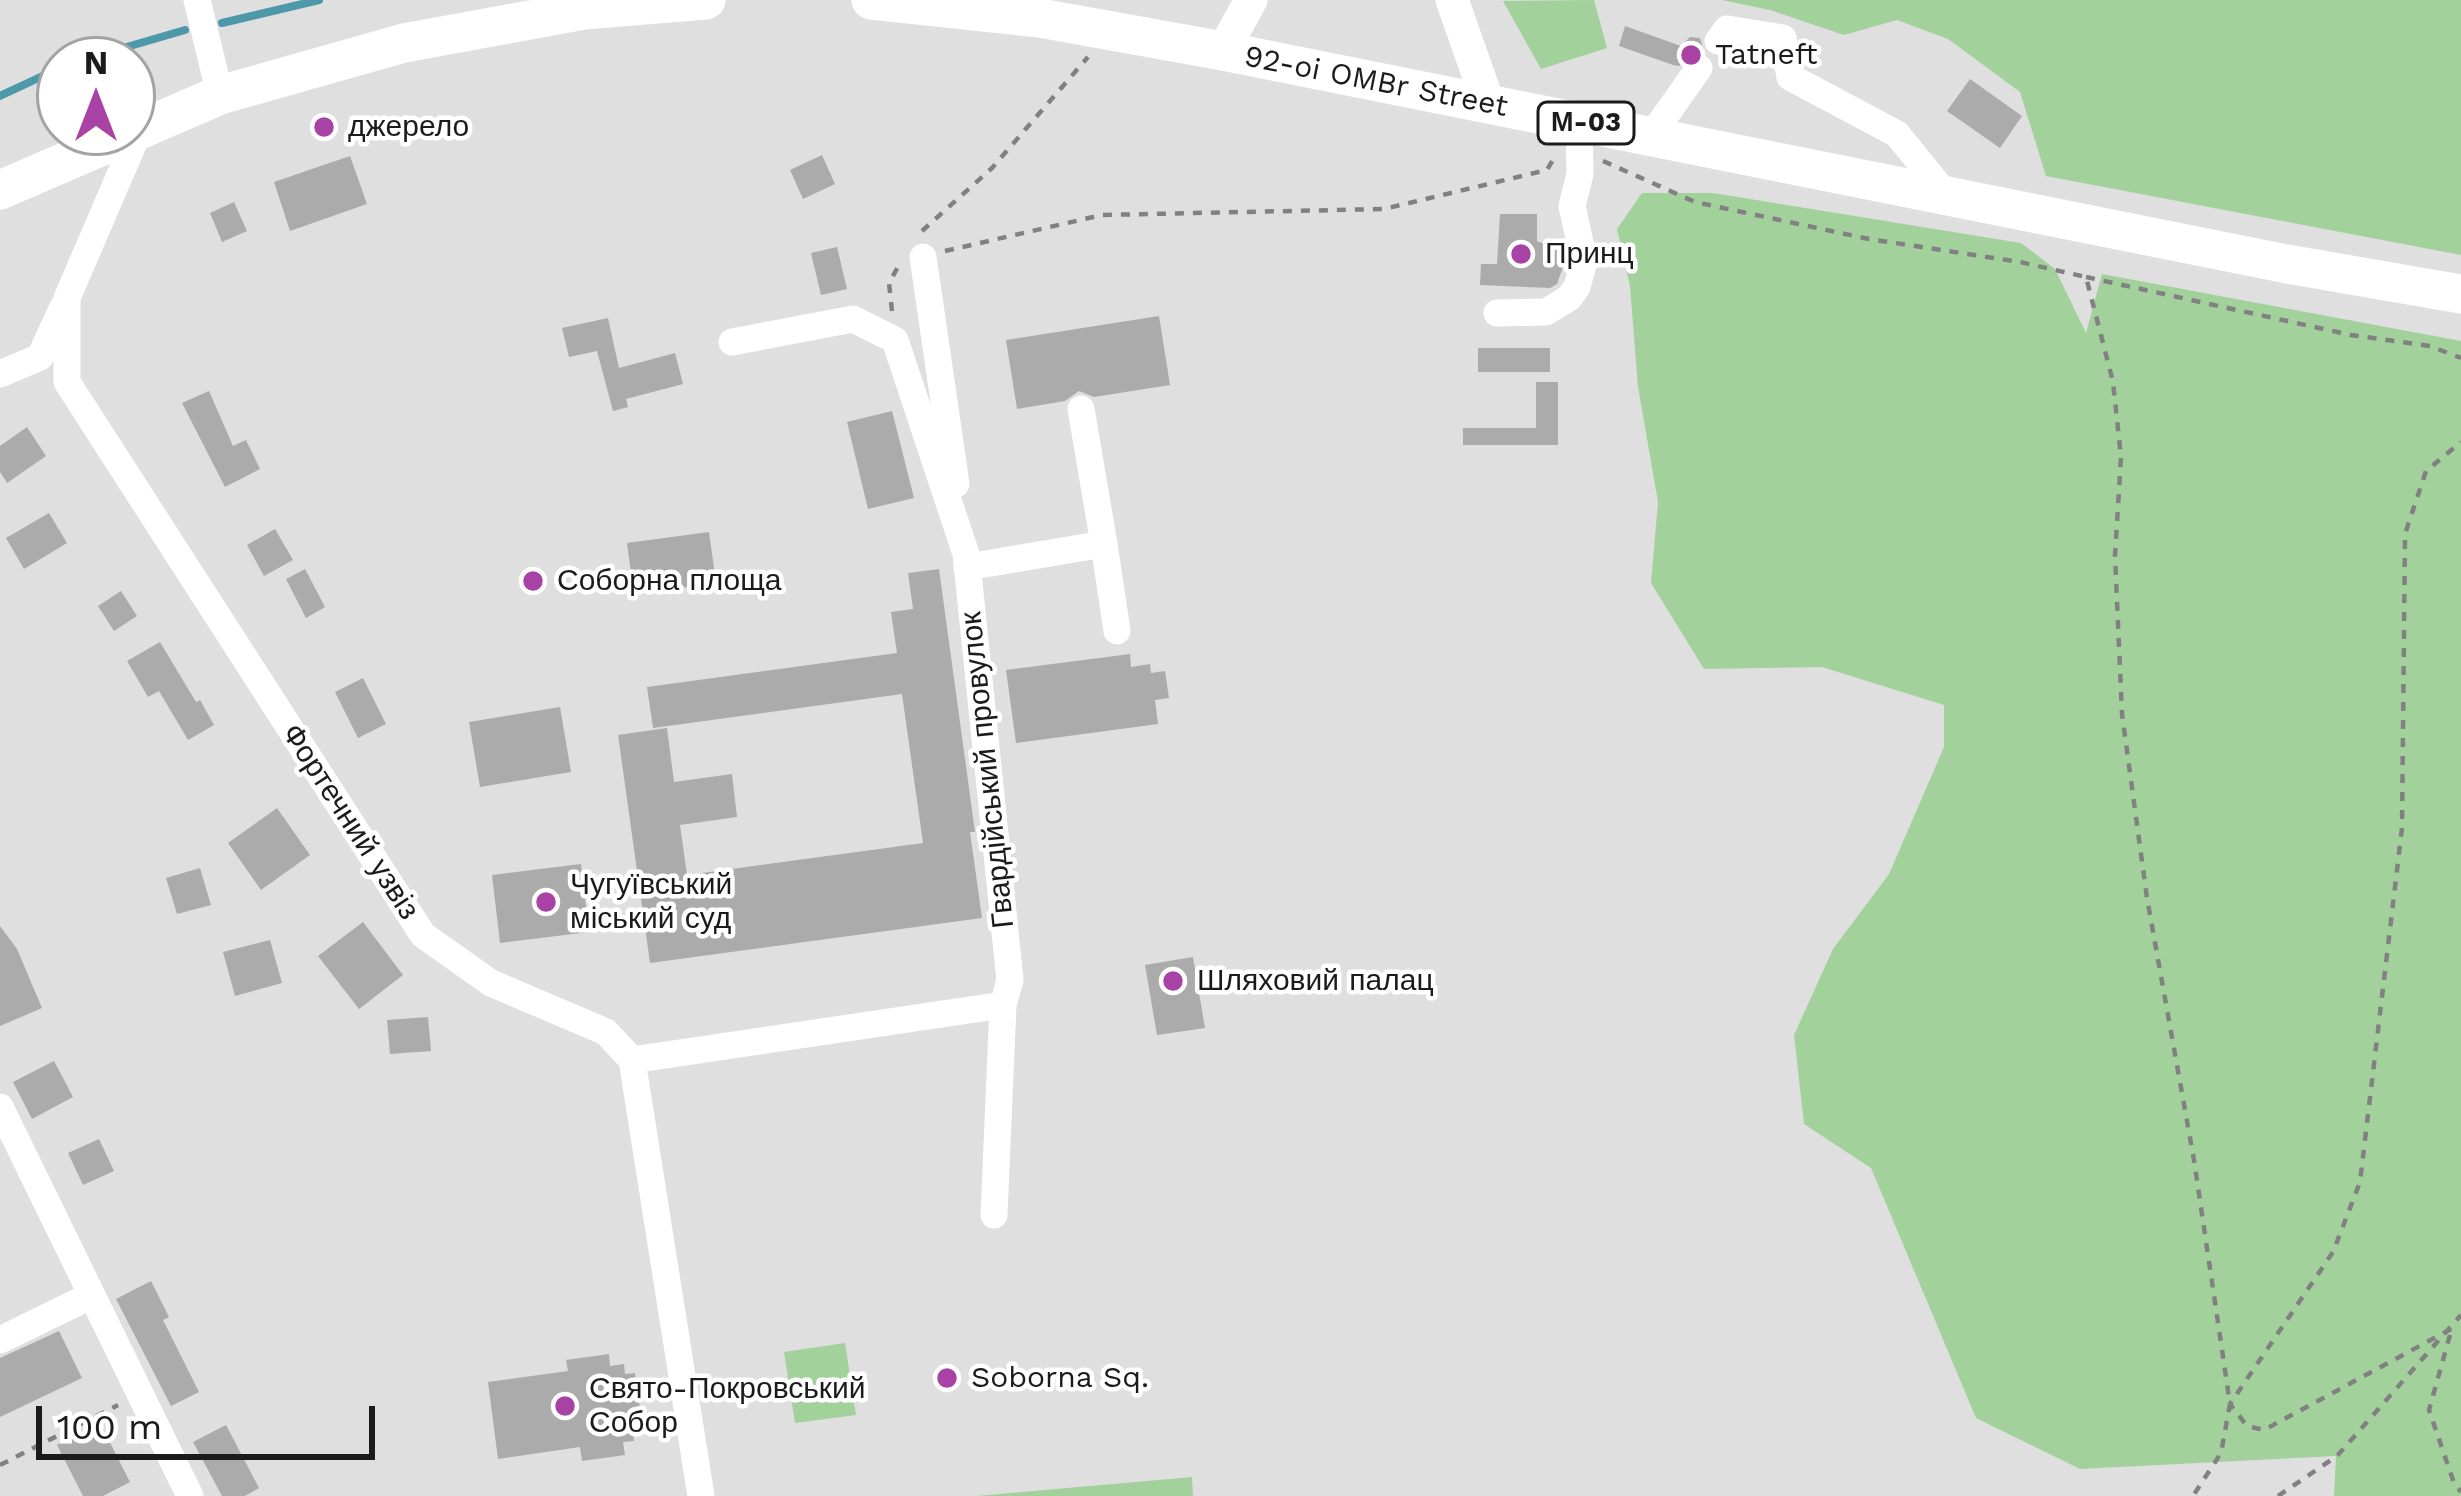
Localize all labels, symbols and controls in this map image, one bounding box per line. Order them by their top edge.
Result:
north arrow [36,36,156,156]
place label: Tatneft [1715,37,1818,73]
street label: 92-oi OMBr Street [1241,39,1511,125]
marker: Tatneft [1678,42,1704,68]
text: N [84,43,108,82]
road number: М-03 [1538,102,1634,144]
place label: джерело [348,109,469,145]
marker: джерело [311,114,337,140]
place label: Принц [1545,236,1634,272]
marker: Принц [1508,241,1534,267]
place label: Соборна площа [557,563,782,599]
marker: Соборна площа [520,568,546,594]
street label: Гвардійський провулок [953,610,1023,930]
street label: Фортечний узвіз [273,718,427,926]
place label: Чугуївський міський суд [570,867,732,938]
marker: Чугуївський міський суд [533,889,559,915]
place label: Шляховий палац [1197,963,1434,999]
marker: Шляховий палац [1160,968,1186,994]
place label: Soborna Sq. [971,1360,1149,1396]
marker: Soborna Sq. [934,1365,960,1391]
place label: Свято-Покровський Собор [589,1371,866,1442]
scale bar [42,1382,381,1456]
marker: Свято-Покровський Собор [552,1393,578,1419]
text: 100 m [57,1406,162,1448]

